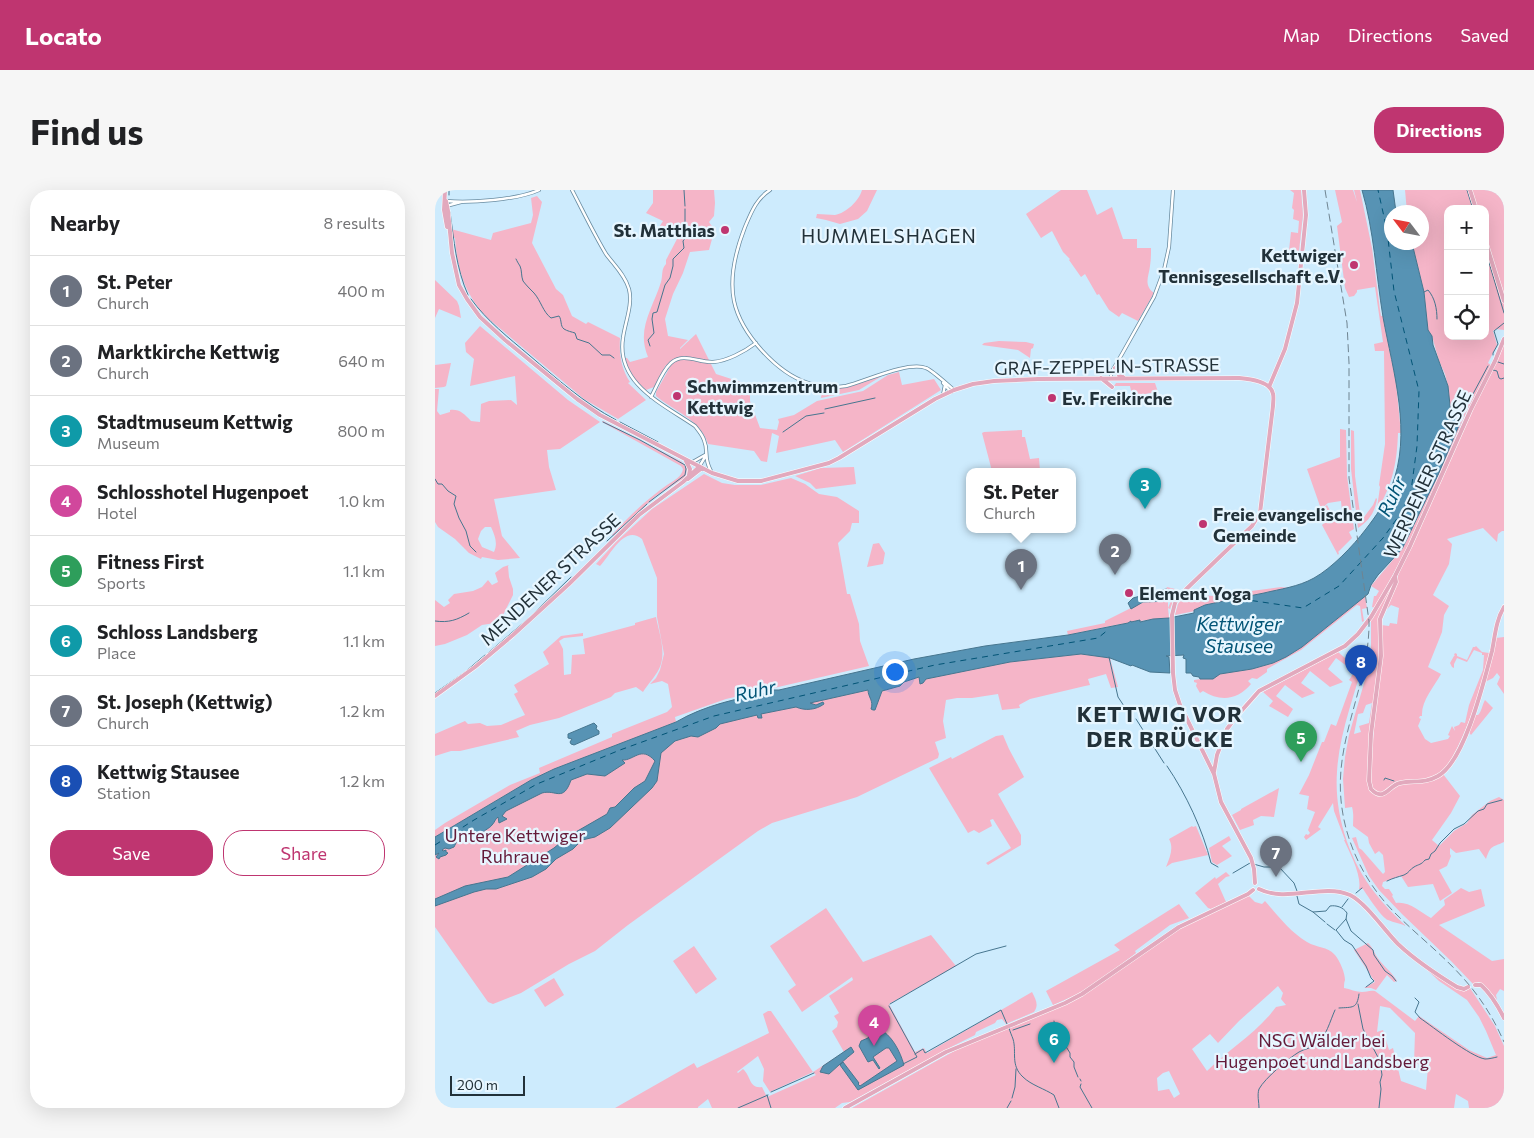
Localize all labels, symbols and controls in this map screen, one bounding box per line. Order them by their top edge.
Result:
text: Locato [25,21,102,50]
text: Map [1283,24,1320,46]
text: Directions [1348,24,1432,46]
text: Saved [1460,24,1509,46]
button: Directions [1374,107,1504,153]
text: Find us [30,109,144,152]
north arrow [1384,205,1429,250]
map controls [1444,205,1489,340]
button: + [1444,205,1489,250]
text: Nearby [50,210,120,235]
text: 8 results [324,213,385,232]
place label: St. Matthias [613,219,715,241]
marker: St. Matthias [719,224,731,236]
district label: HUMMELSHAGEN [801,224,977,247]
place label: Kettwiger Tennisgesellschaft e.V. [1158,244,1345,287]
button: − [1444,250,1489,295]
marker: Kettwiger Tennisgesellschaft e.V. [1348,259,1360,271]
text: St. Peter [97,270,173,293]
text: 1 [62,281,70,300]
text: 400 m [337,281,385,300]
text: Church [97,293,149,312]
button: locate [1444,295,1489,340]
text: Marktkirche Kettwig [97,340,279,363]
text: 2 [61,351,71,370]
text: 640 m [338,351,385,370]
street label: GRAF-ZEPPELIN-STRASSE [994,353,1220,379]
text: Church [97,363,149,382]
place label: Schwimmzentrum Kettwig [687,375,838,418]
street label: WERDENER STRASSE [1378,386,1476,562]
place label: Ev. Freikirche [1062,387,1172,409]
marker: Schwimmzentrum Kettwig [671,390,683,402]
marker: Ev. Freikirche [1046,392,1058,404]
text: Stadtmuseum Kettwig [97,410,293,433]
text: 3 [61,421,71,440]
text: 800 m [337,421,385,440]
text: Museum [97,433,160,452]
popup [966,468,1076,533]
pin: 3 [1129,468,1161,509]
water label: Ruhr [1372,471,1411,520]
text: Schlosshotel Hugenpoet [97,480,309,503]
text: St. Peter [983,480,1059,503]
text: 4 [61,491,71,510]
text: 1.0 km [339,491,385,510]
text: Hotel [97,503,137,522]
text: Church [983,503,1035,522]
place label: Freie evangelische Gemeinde [1213,503,1363,546]
street label: MENDENER STRASSE [475,508,625,650]
marker: Freie evangelische Gemeinde [1197,518,1209,530]
pin: 2 [1099,534,1131,575]
pin: 1 [1005,549,1037,590]
text: Fitness First [97,550,204,573]
text: 5 [61,561,71,580]
text: 1.1 km [343,561,385,580]
text: Sports [97,573,146,592]
place label: Element Yoga [1139,582,1251,604]
marker: Element Yoga [1123,587,1135,599]
water label: Kettwiger Stausee [1196,612,1283,657]
text: Schloss Landsberg [97,620,258,643]
text: 6 [61,631,71,650]
text: 1.1 km [343,631,385,650]
text: Place [97,643,136,662]
pin: 8 [1345,645,1377,686]
your location [882,659,908,685]
water label: Ruhr [732,674,779,706]
text: St. Joseph (Kettwig) [97,690,272,713]
district label: KETTWIG VOR DER BRÜCKE [1077,700,1243,752]
text: 7 [62,701,70,720]
text: 1.2 km [340,701,385,720]
text: Church [97,713,149,732]
pin: 5 [1285,721,1317,762]
text: Kettwig Stausee [97,760,240,783]
text: 8 [61,771,71,790]
text: 1.2 km [340,771,385,790]
text: Station [97,783,151,802]
park label: Untere Kettwiger Ruhraue [445,824,585,867]
button: Save [50,830,213,876]
button: Share [223,830,385,876]
pin: 7 [1260,836,1292,877]
pin: 4 [858,1005,890,1046]
pin: 6 [1038,1022,1070,1063]
park label: NSG Wälder bei Hugenpoet und Landsberg [1215,1029,1429,1072]
scale bar [450,1073,525,1096]
text: 200 m [457,1076,498,1093]

